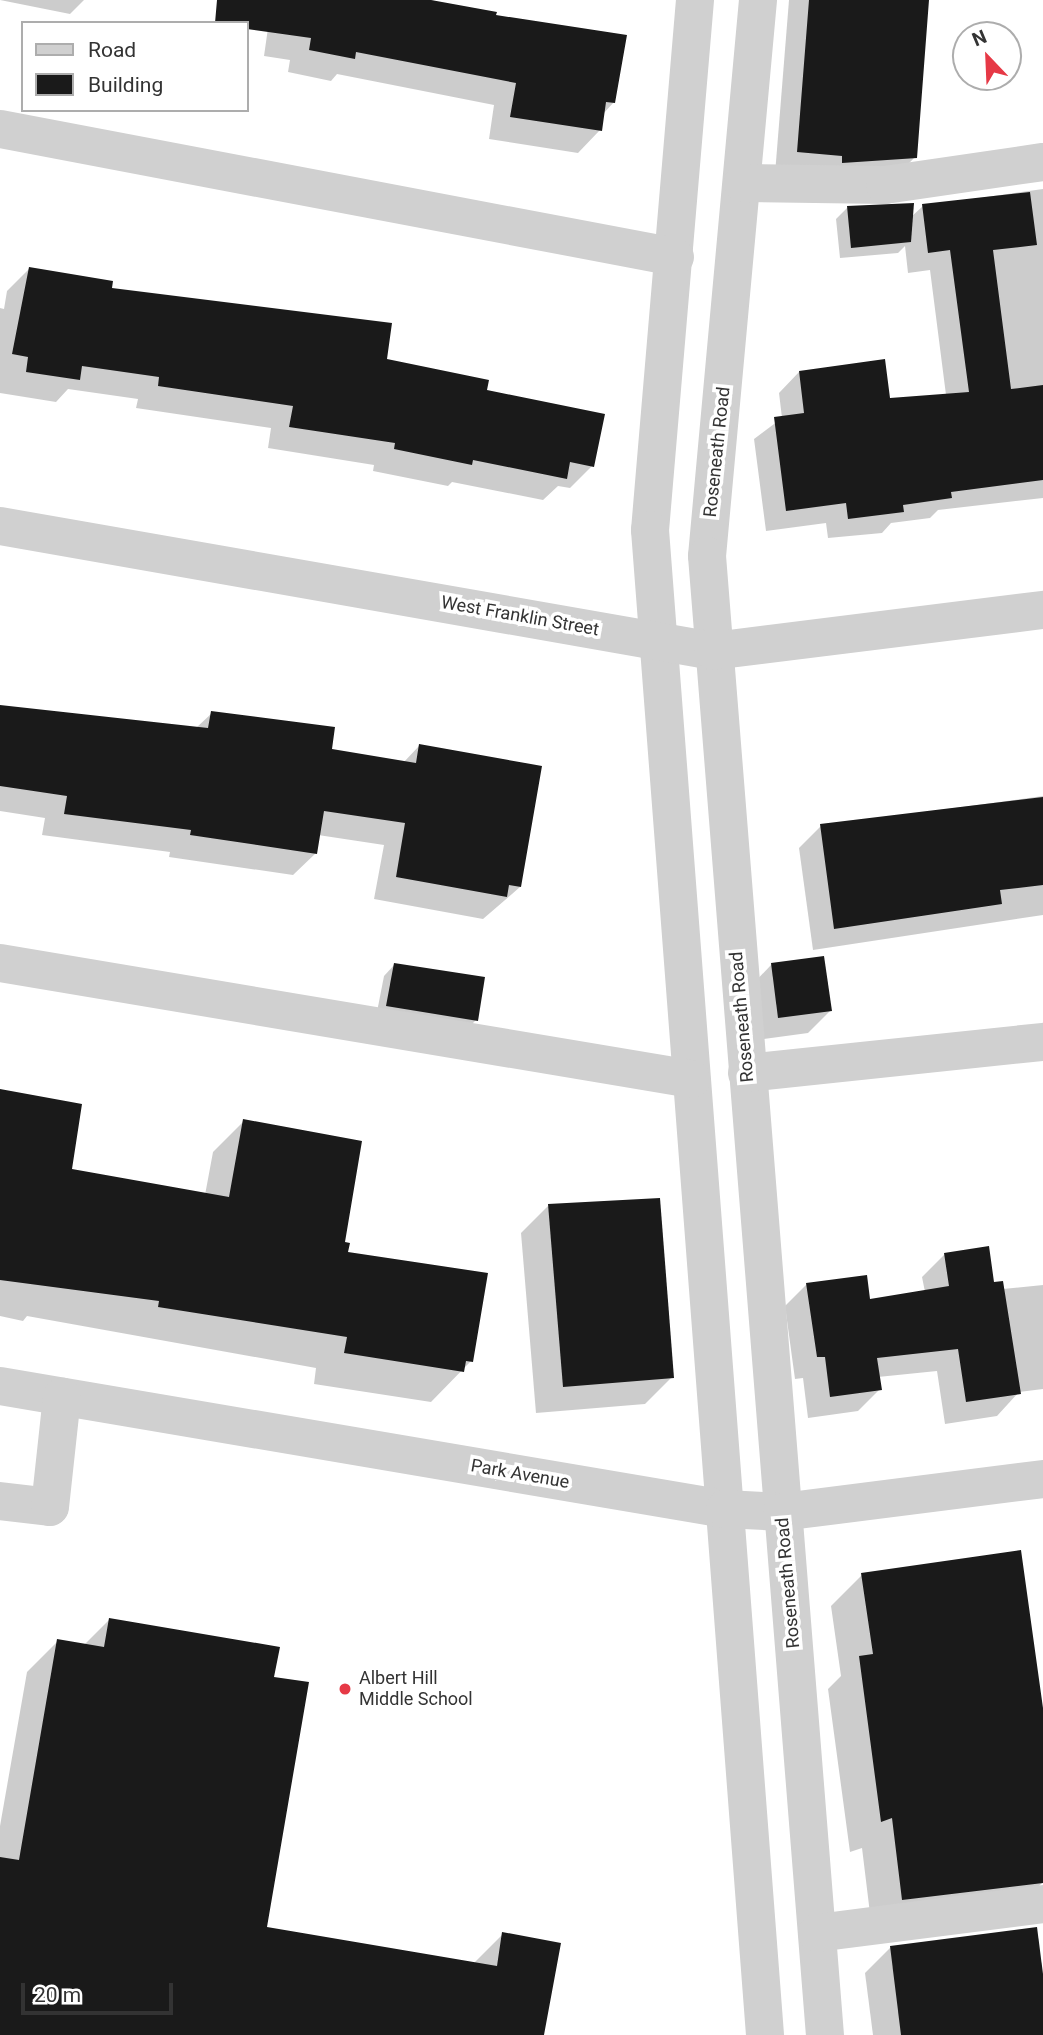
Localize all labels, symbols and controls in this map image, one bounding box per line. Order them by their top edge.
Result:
legend [21,21,248,112]
north arrow [952,21,1022,91]
text: N [969,25,990,51]
text: Road [88,38,136,62]
text: Building [88,73,163,97]
street label: Roseneath Road [699,386,735,518]
street label: West Franklin Street [439,591,601,641]
street label: Roseneath Road [726,951,758,1083]
street label: Park Avenue [469,1455,571,1493]
street label: Roseneath Road [772,1517,804,1649]
place label: Albert Hill Middle School [359,1668,473,1710]
marker: Albert Hill Middle School [337,1681,353,1697]
scale bar [24,1968,177,2012]
text: 20 m [34,1983,81,2007]

